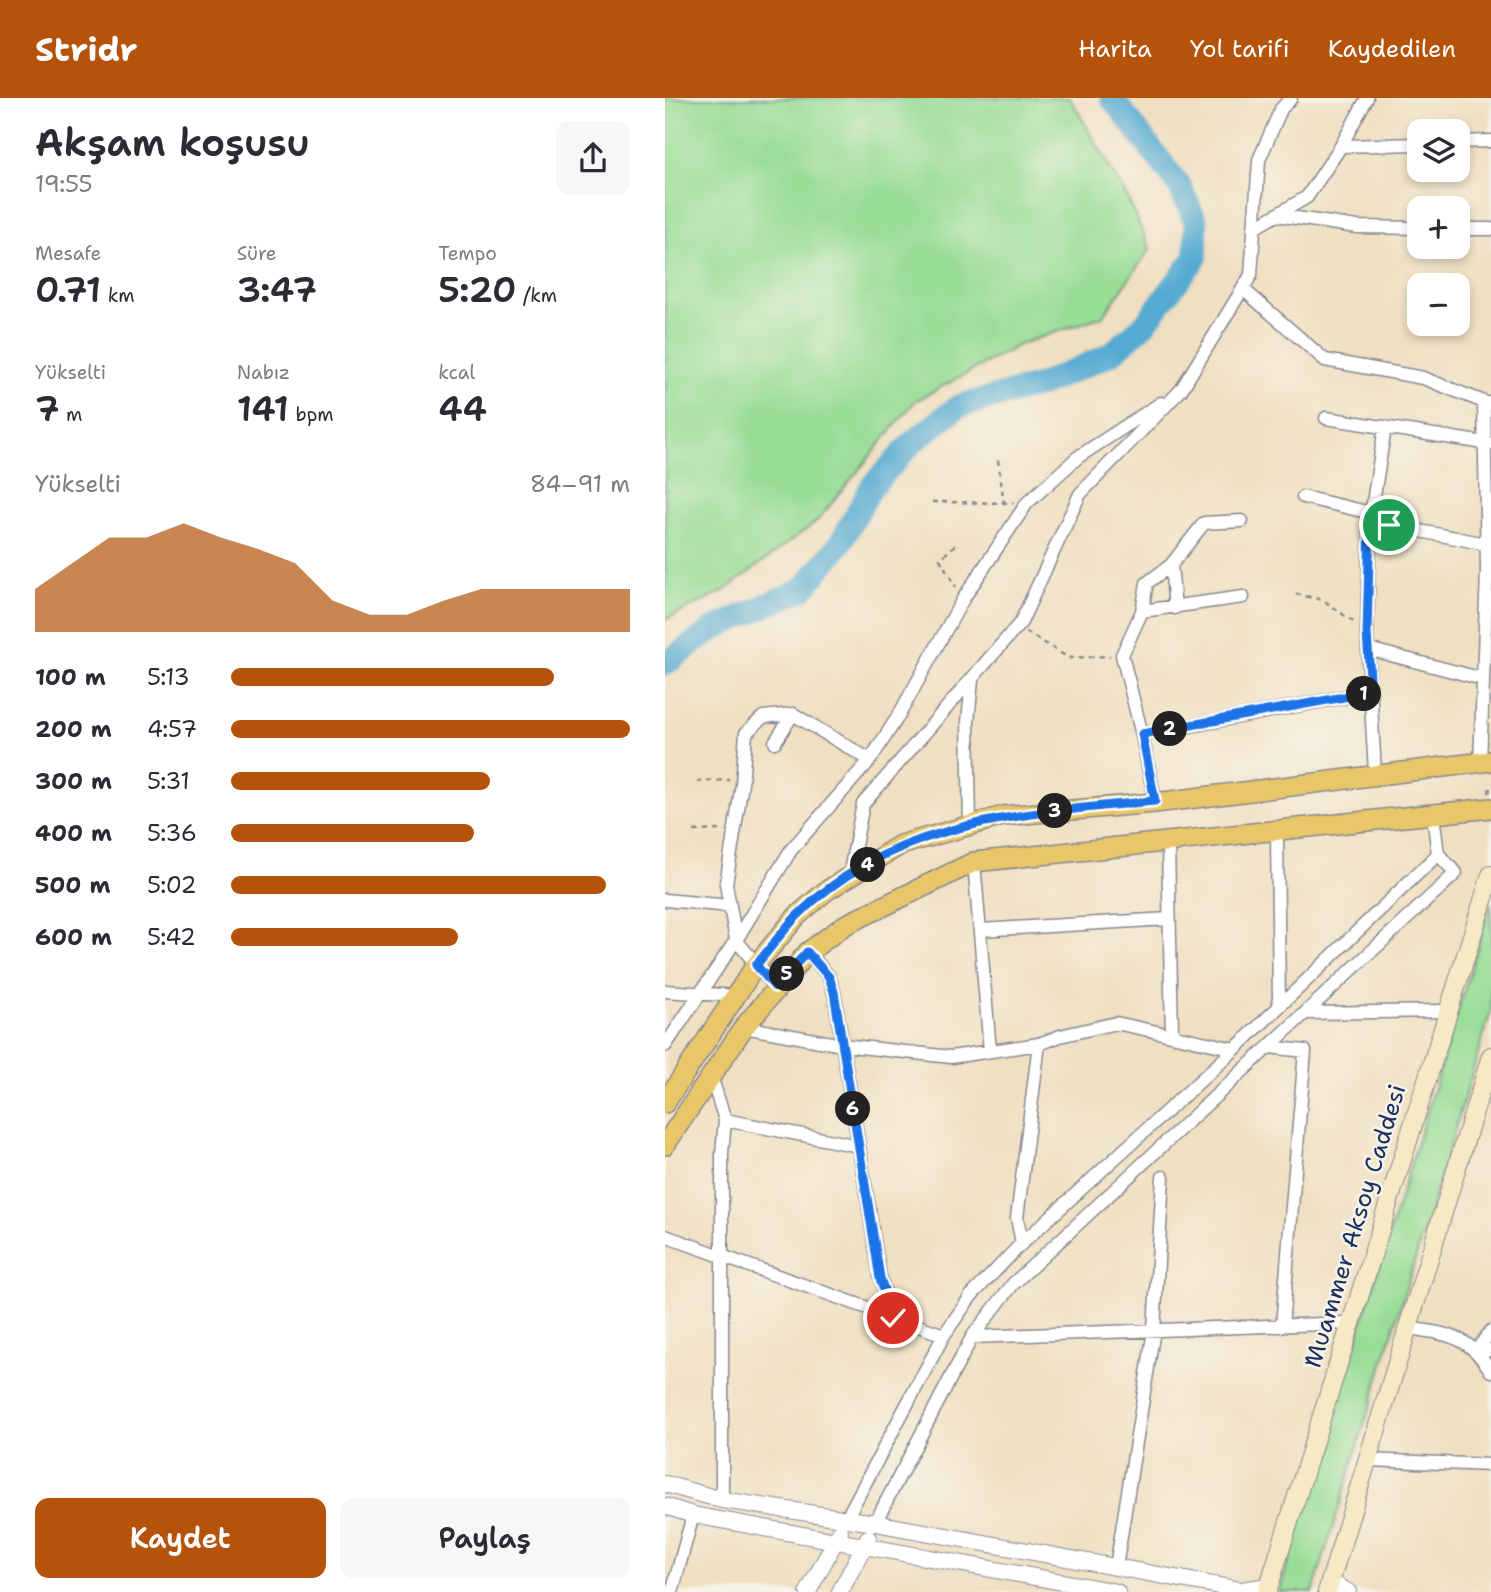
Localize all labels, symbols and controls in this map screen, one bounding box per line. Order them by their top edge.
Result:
text: Stridr [35,27,138,72]
text: Harita [1078,33,1152,65]
text: Yol tarifi [1190,33,1290,65]
text: Kaydedilen [1328,33,1456,65]
text: Akşam koşusu [35,117,310,168]
map controls [1407,119,1470,336]
button: layers [1407,119,1470,182]
button: share [556,121,630,195]
text: 19:55 [35,169,93,199]
button: + [1407,196,1470,259]
text: Mesafe [35,241,101,266]
text: Süre [237,241,277,266]
text: Tempo [438,241,497,266]
text: 0.71 [35,266,101,313]
text: 3:47 [237,266,317,313]
text: 5:20 [438,266,517,313]
button: − [1407,273,1470,336]
text: km [101,283,135,308]
text: /km [517,283,557,308]
text: Yükselti [35,360,106,385]
text: Nabız [237,360,290,385]
text: kcal [438,360,475,385]
text: 7 [35,385,60,432]
text: 141 [237,385,289,432]
text: 44 [438,385,487,432]
text: m [60,402,82,427]
text: bpm [289,402,334,427]
text: Yükselti [35,469,121,499]
text: 84–91 m [530,469,630,499]
pin [1359,495,1419,555]
icon: arrive [1370,506,1408,544]
text: 100 m [35,662,106,692]
text: 5:13 [147,662,190,692]
pin: 1 [1347,676,1381,712]
text: 1 [1359,681,1368,706]
pin: 2 [1153,712,1187,746]
text: 200 m [35,714,112,744]
text: 4:57 [147,714,197,744]
text: 2 [1163,716,1176,741]
text: 300 m [35,766,112,796]
text: 5:31 [147,766,190,796]
pin: 3 [1037,794,1073,828]
text: 3 [1048,798,1061,823]
text: 400 m [35,818,112,848]
text: 5:36 [147,818,197,848]
pin: 4 [851,848,885,882]
text: 4 [861,852,874,877]
text: 500 m [35,870,110,900]
text: 5:02 [147,870,197,900]
text: 600 m [35,922,112,952]
text: 5:42 [147,922,196,952]
pin: 5 [769,956,805,992]
text: 5 [781,961,792,986]
street label: Muammer Aksoy Caddesi [1297,1080,1413,1372]
pin: 6 [835,1091,871,1126]
text: 6 [846,1096,859,1121]
pin [863,1288,923,1348]
icon: check [874,1299,912,1337]
button: Kaydet [35,1498,326,1578]
button: Paylaş [340,1498,630,1578]

